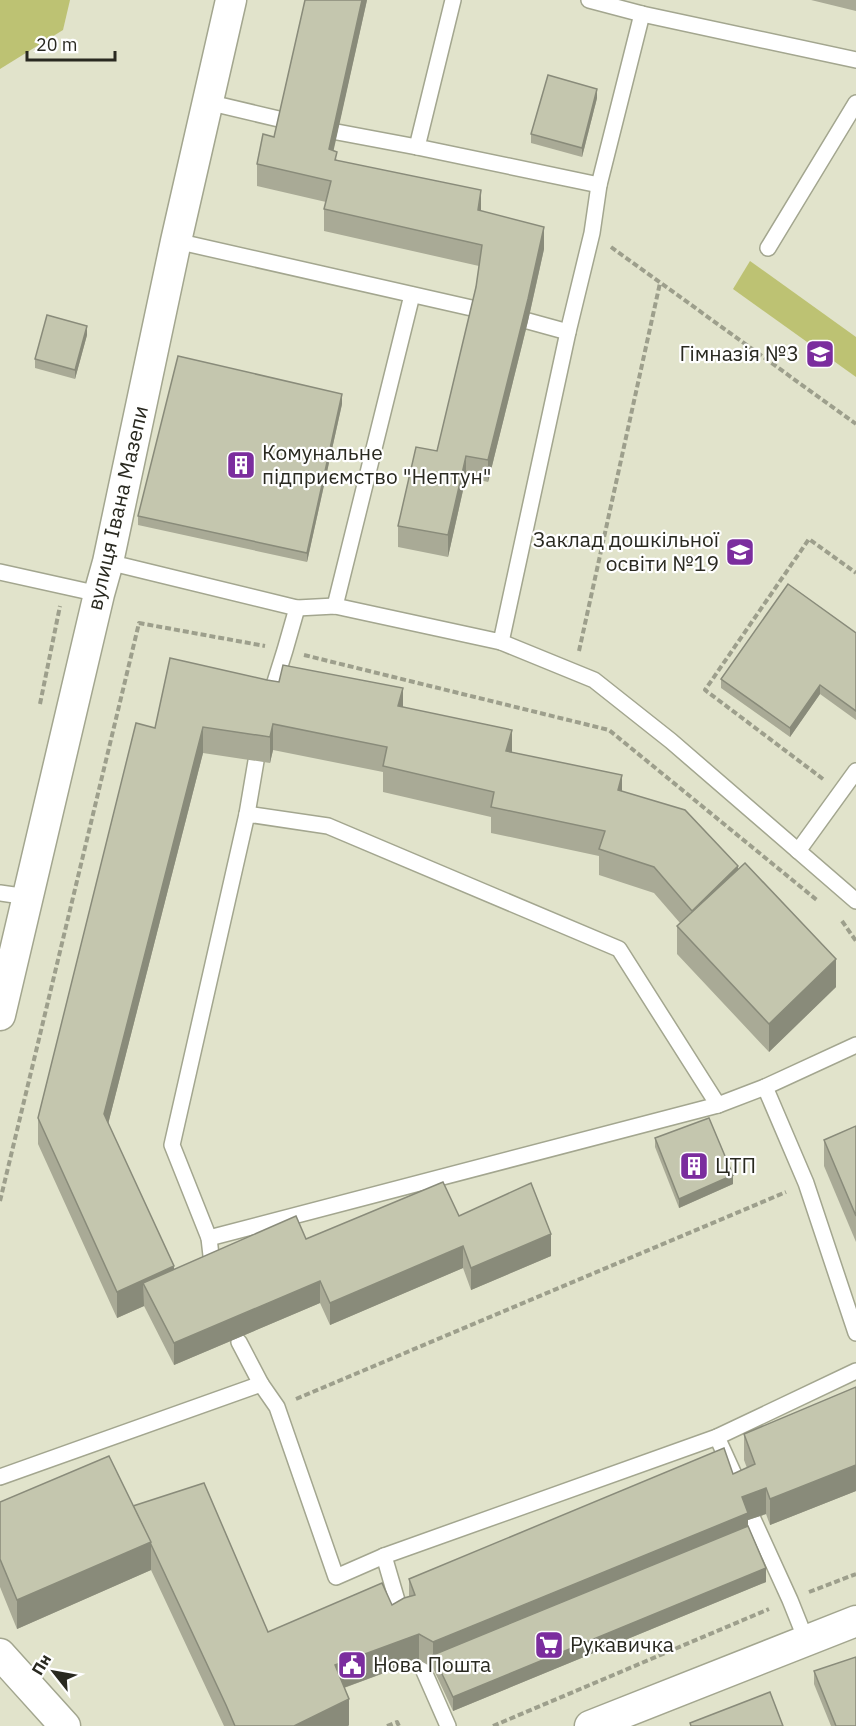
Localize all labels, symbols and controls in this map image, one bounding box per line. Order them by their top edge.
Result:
scale bar [27,24,116,62]
text: 20 m [36,33,78,56]
school or university icon: Гімназія №3 [804,338,836,370]
place label: Гімназія №3 [679,339,799,367]
street label: вулиця Івана Мазепи [80,403,154,613]
place label: Комунальне підприємство "Нептун" [262,438,492,490]
building icon: Комунальне підприємство "Нептун" [225,449,257,481]
place label: Заклад дошкільної освіти №19 [533,525,720,577]
school or university icon: Заклад дошкільної освіти №19 [724,536,756,568]
building icon: ЦТП [678,1150,710,1182]
place label: ЦТП [715,1151,756,1179]
supermarket icon: Рукавичка [533,1629,565,1661]
place label: Рукавичка [570,1630,674,1658]
north arrow [24,1642,84,1702]
public building icon: Нова Пошта [336,1649,368,1681]
text: Пн [27,1650,55,1678]
place label: Нова Пошта [373,1650,491,1678]

